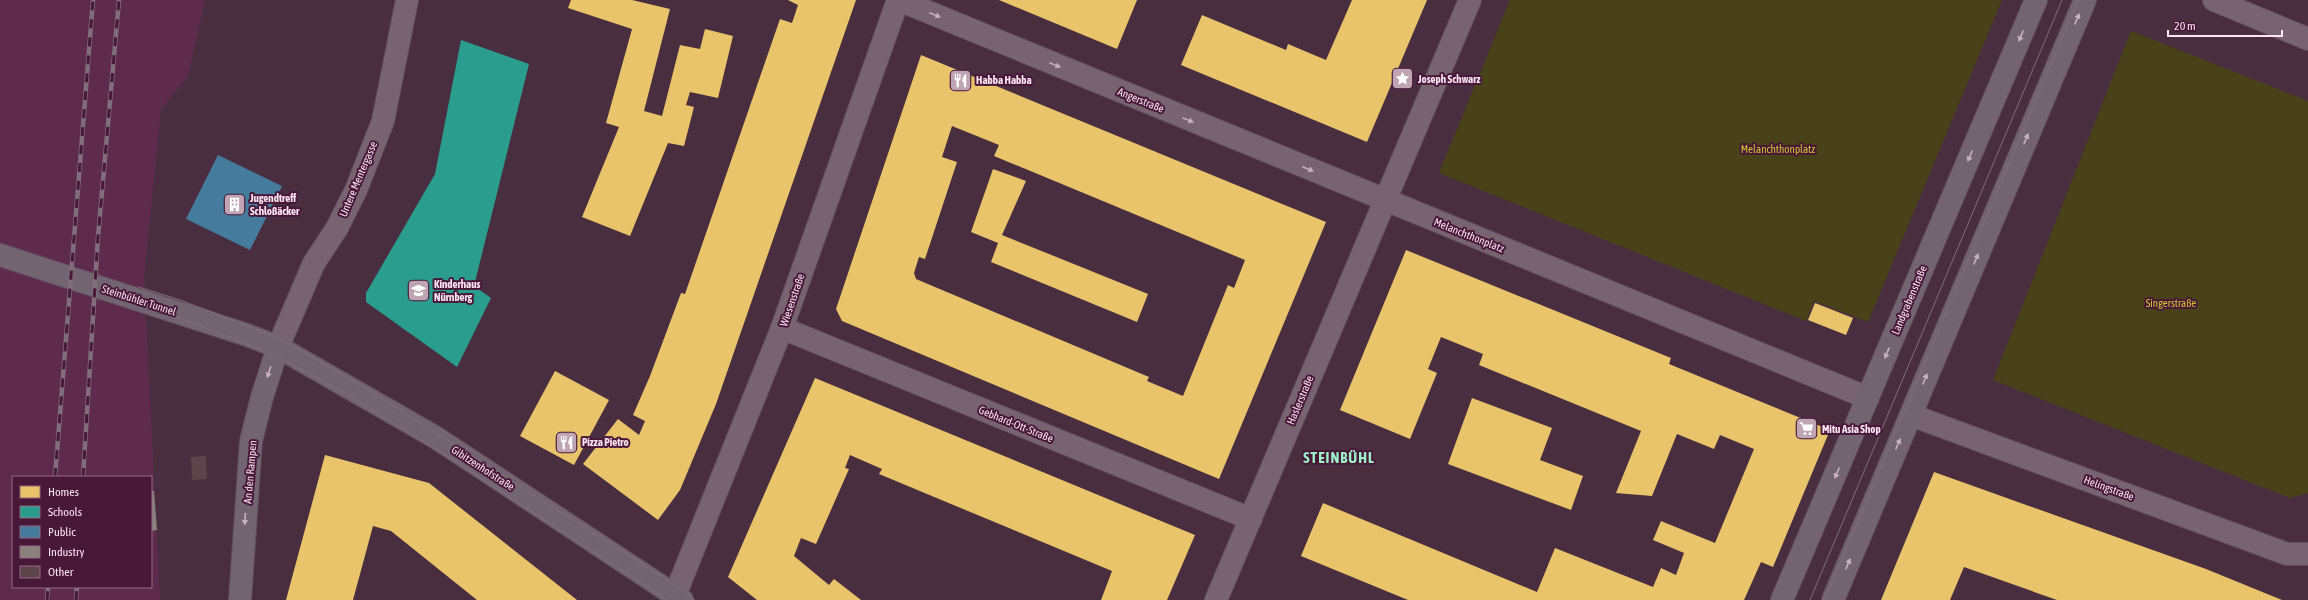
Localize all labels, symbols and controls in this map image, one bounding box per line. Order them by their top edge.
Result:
one-way arrow [929,12,940,18]
scale bar [2168,12,2282,38]
one-way arrow [2074,14,2080,25]
text: 20 m [2174,19,2196,33]
one-way arrow [2018,30,2024,41]
one-way arrow [1049,62,1061,68]
place icon: Joseph Schwarz [1389,66,1415,92]
restaurant icon: Habba Habba [948,67,974,93]
place label: Joseph Schwarz [1417,73,1480,85]
place label: Habba Habba [976,74,1032,86]
street label: Angerstraße [1116,85,1166,115]
one-way arrow [1182,116,1194,123]
one-way arrow [2024,133,2030,145]
street label: Untere Mentergasse [337,140,379,218]
park label: Melanchthonplatz [1741,143,1815,155]
one-way arrow [1967,150,1973,162]
one-way arrow [1303,167,1315,173]
building icon: Jugendtreff Schloßäcker [221,191,247,217]
place label: Jugendtreff Schloßäcker [249,192,300,217]
street label: Melanchthonplatz [1432,215,1506,255]
one-way arrow [1973,253,1979,265]
street label: Landgrabenstraße [1889,264,1929,336]
street label: Wiesenstraße [777,272,807,328]
school or university icon: Kinderhaus Nürnberg [406,277,432,303]
place label: Kinderhaus Nürnberg [434,278,480,303]
street label: Steinbühler Tunnel [100,282,178,318]
park label: Singerstraße [2146,297,2196,309]
one-way arrow [1884,347,1890,358]
one-way arrow [266,366,272,378]
one-way arrow [1923,372,1929,384]
street label: Haslerstraße [1284,374,1316,426]
street label: Gebhard-Ott-Straße [977,404,1055,444]
supermarket icon: Mitu Asia Shop [1793,416,1819,442]
place label: Mitu Asia Shop [1822,423,1881,435]
restaurant icon: Pizza Pietro [554,429,580,455]
place label: Pizza Pietro [582,436,629,448]
one-way arrow [1895,438,1902,450]
street label: An den Rampen [241,440,259,504]
street label: Gibitzenhofstraße [449,443,517,493]
district label: STEINBÜHL [1303,449,1375,466]
one-way arrow [1833,467,1839,479]
street label: Helingstraße [2082,473,2136,503]
legend [12,476,152,588]
text: Homes [48,485,79,499]
text: Schools [48,505,82,519]
one-way arrow [242,513,249,525]
text: Public [48,525,76,539]
text: Industry [48,545,85,559]
one-way arrow [1845,558,1852,570]
text: Other [48,565,74,579]

